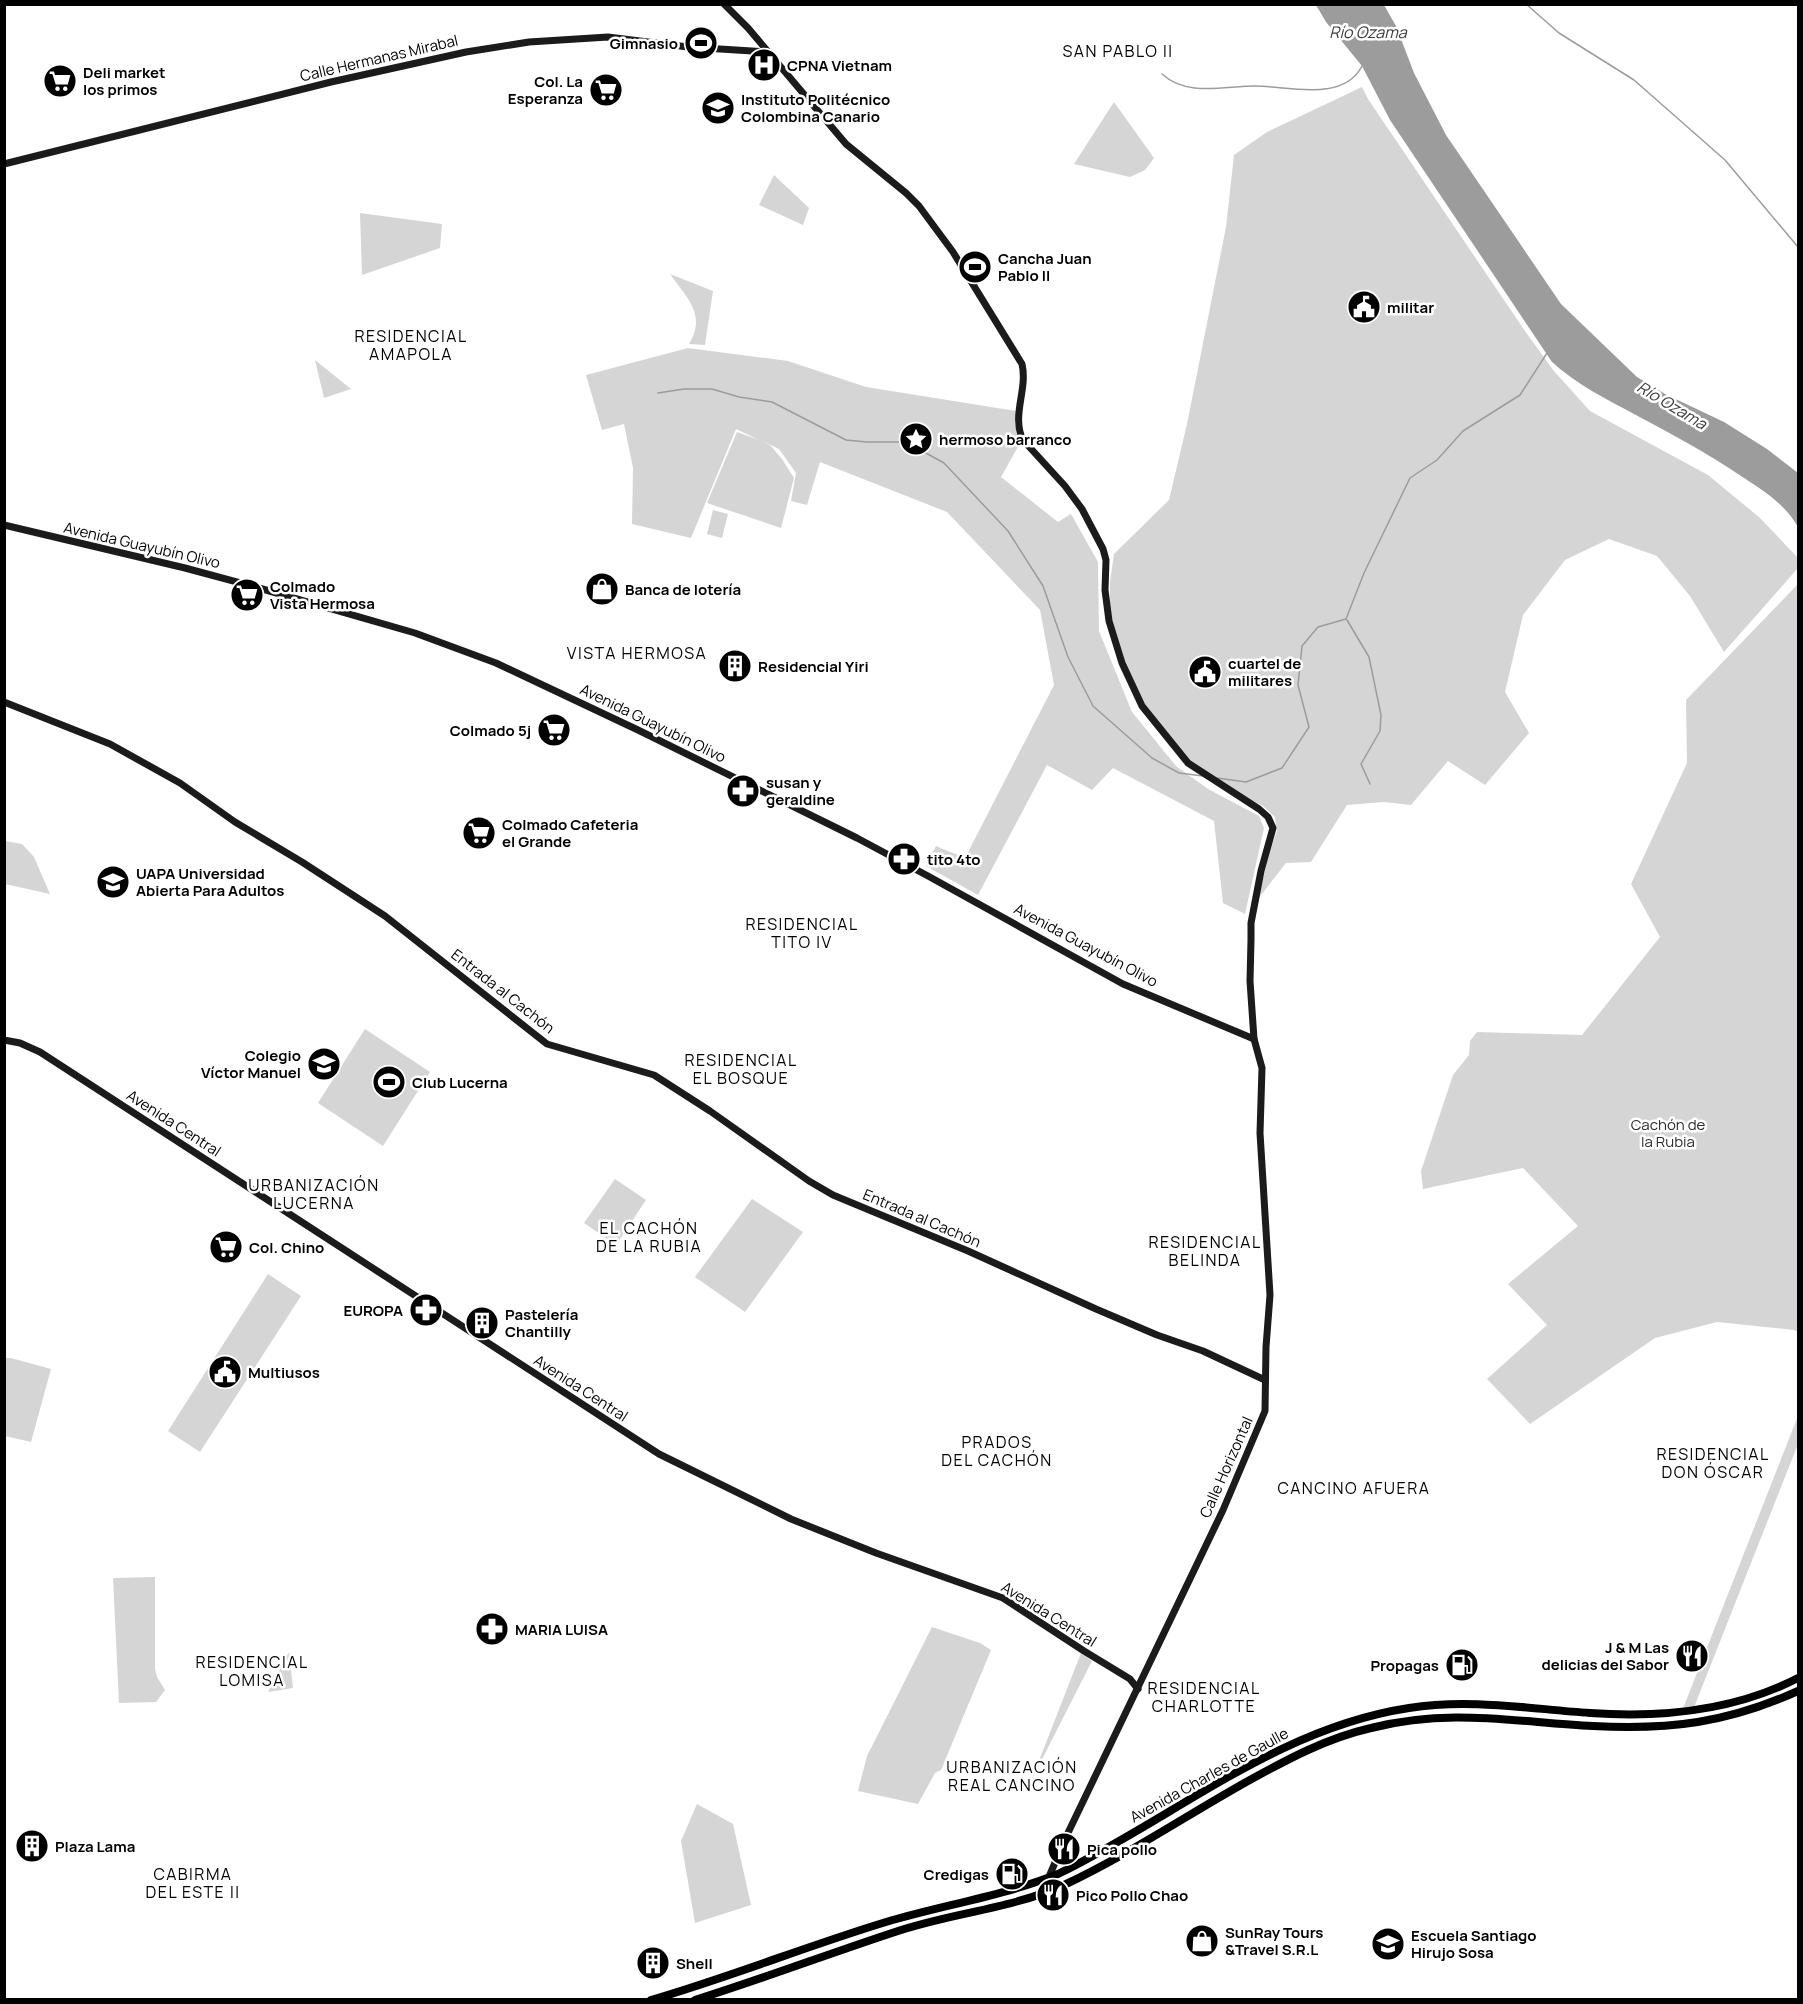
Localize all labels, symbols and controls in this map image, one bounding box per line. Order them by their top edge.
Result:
water label: Río Ozama [1329,21,1408,43]
sports icon: Gimnasio [683,25,719,61]
street label: Calle Hermanas Mirabal [298,30,460,86]
place label: Gimnasio [610,33,678,54]
district label: SAN PABLO II [1062,40,1174,62]
hospital icon: CPNA Vietnam [746,47,782,83]
place label: CPNA Vietnam [787,55,892,76]
place label: Deli market los primos [83,62,166,100]
supermarket icon: Deli market los primos [42,63,78,99]
place label: Col. La Esperanza [508,71,583,109]
supermarket icon: Col. La Esperanza [588,72,624,108]
place label: Instituto Politécnico Colombina Canario [741,89,890,127]
school or university icon: Instituto Politécnico Colombina Canario [700,90,736,126]
place label: Cancha Juan Pablo II [998,248,1092,286]
sports icon: Cancha Juan Pablo II [957,249,993,285]
public building icon: militar [1346,289,1382,325]
place label: militar [1387,297,1434,318]
district label: RESIDENCIAL AMAPOLA [354,325,468,365]
water label: Río Ozama [1633,376,1712,435]
place icon: hermoso barranco [898,421,934,457]
place label: hermoso barranco [939,429,1071,450]
street label: Avenida Guayubín Olivo [62,517,222,573]
shop icon: Banca de lotería [584,571,620,607]
place label: Colmado Vista Hermosa [270,576,375,614]
supermarket icon: Colmado Vista Hermosa [229,577,265,613]
place label: Banca de lotería [625,579,741,600]
district label: VISTA HERMOSA [567,642,707,664]
building icon: Residencial Yiri [717,648,753,684]
place label: cuartel de militares [1228,653,1301,691]
public building icon: cuartel de militares [1187,654,1223,690]
place label: Residencial Yiri [758,656,869,677]
street label: Avenida Guayubín Olivo [577,679,730,768]
supermarket icon: Colmado 5j [536,712,572,748]
place label: Colmado 5j [450,720,531,741]
place label: susan y geraldine [766,772,835,810]
pharmacy icon: susan y geraldine [725,773,761,809]
place label: Colmado Cafeteria el Grande [502,814,638,852]
supermarket icon: Colmado Cafeteria el Grande [461,815,497,851]
pharmacy icon: tito 4to [886,841,922,877]
place label: tito 4to [927,849,981,870]
place label: UAPA Universidad Abierta Para Adultos [136,863,284,901]
school or university icon: UAPA Universidad Abierta Para Adultos [95,864,131,900]
street label: Avenida Guayubín Olivo [1010,898,1162,992]
district label: RESIDENCIAL TITO IV [745,913,859,953]
street label: Entrada al Cachón [447,944,559,1038]
place label: Colegio Víctor Manuel [201,1045,301,1083]
school or university icon: Colegio Víctor Manuel [306,1046,342,1082]
district label: RESIDENCIAL EL BOSQUE [684,1049,798,1089]
sports icon: Club Lucerna [371,1064,407,1100]
place label: Club Lucerna [412,1072,508,1093]
street label: Avenida Central [123,1085,225,1161]
park label: Cachón de la Rubia [1631,1114,1706,1152]
district label: URBANIZACIÓN LUCERNA [248,1174,380,1214]
street label: Entrada al Cachón [860,1184,984,1252]
district label: EL CACHÓN DE LA RUBIA [596,1217,702,1257]
supermarket icon: Col. Chino [208,1229,244,1265]
district label: RESIDENCIAL BELINDA [1148,1231,1262,1271]
place label: Col. Chino [249,1237,324,1258]
pharmacy icon: EUROPA [408,1292,444,1328]
place label: EUROPA [343,1300,403,1321]
place label: Pastelería Chantilly [505,1304,578,1342]
building icon: Pastelería Chantilly [464,1305,500,1341]
street label: Avenida Central [530,1350,632,1426]
public building icon: Multiusos [207,1354,243,1390]
place label: Multiusos [248,1362,320,1383]
street label: Calle Horizontal [1194,1413,1258,1521]
district label: PRADOS DEL CACHÓN [941,1431,1053,1471]
district label: RESIDENCIAL DON ÓSCAR [1656,1443,1770,1483]
district label: CANCINO AFUERA [1278,1477,1430,1499]
street label: Avenida Central [997,1576,1101,1652]
pharmacy icon: MARIA LUISA [474,1611,510,1647]
place label: MARIA LUISA [515,1619,608,1640]
place label: J & M Las delicias del Sabor [1541,1637,1669,1675]
restaurant icon: J & M Las delicias del Sabor [1674,1638,1710,1674]
fuel station icon: Propagas [1444,1647,1480,1683]
district label: RESIDENCIAL LOMISA [195,1651,309,1691]
place label: Propagas [1370,1655,1439,1676]
district label: RESIDENCIAL CHARLOTTE [1147,1677,1261,1717]
street label: Avenida Charles de Gaulle [1126,1723,1292,1827]
district label: URBANIZACIÓN REAL CANCINO [946,1756,1078,1796]
building icon: Plaza Lama [14,1828,50,1864]
restaurant icon: Pica pollo [1046,1831,1082,1867]
place label: Plaza Lama [55,1836,135,1857]
place label: Pica pollo [1087,1839,1157,1860]
fuel station icon: Credigas [994,1856,1030,1892]
district label: CABIRMA DEL ESTE II [146,1863,240,1903]
place label: Credigas [924,1864,989,1885]
restaurant icon: Pico Pollo Chao [1035,1877,1071,1913]
place label: Pico Pollo Chao [1076,1885,1188,1906]
place label: SunRay Tours &Travel S.R.L [1225,1922,1323,1960]
shop icon: SunRay Tours &Travel S.R.L [1184,1923,1220,1959]
place label: Escuela Santiago Hirujo Sosa [1411,1925,1537,1963]
school or university icon: Escuela Santiago Hirujo Sosa [1370,1926,1406,1962]
building icon: Shell [635,1945,671,1981]
place label: Shell [676,1953,713,1974]

